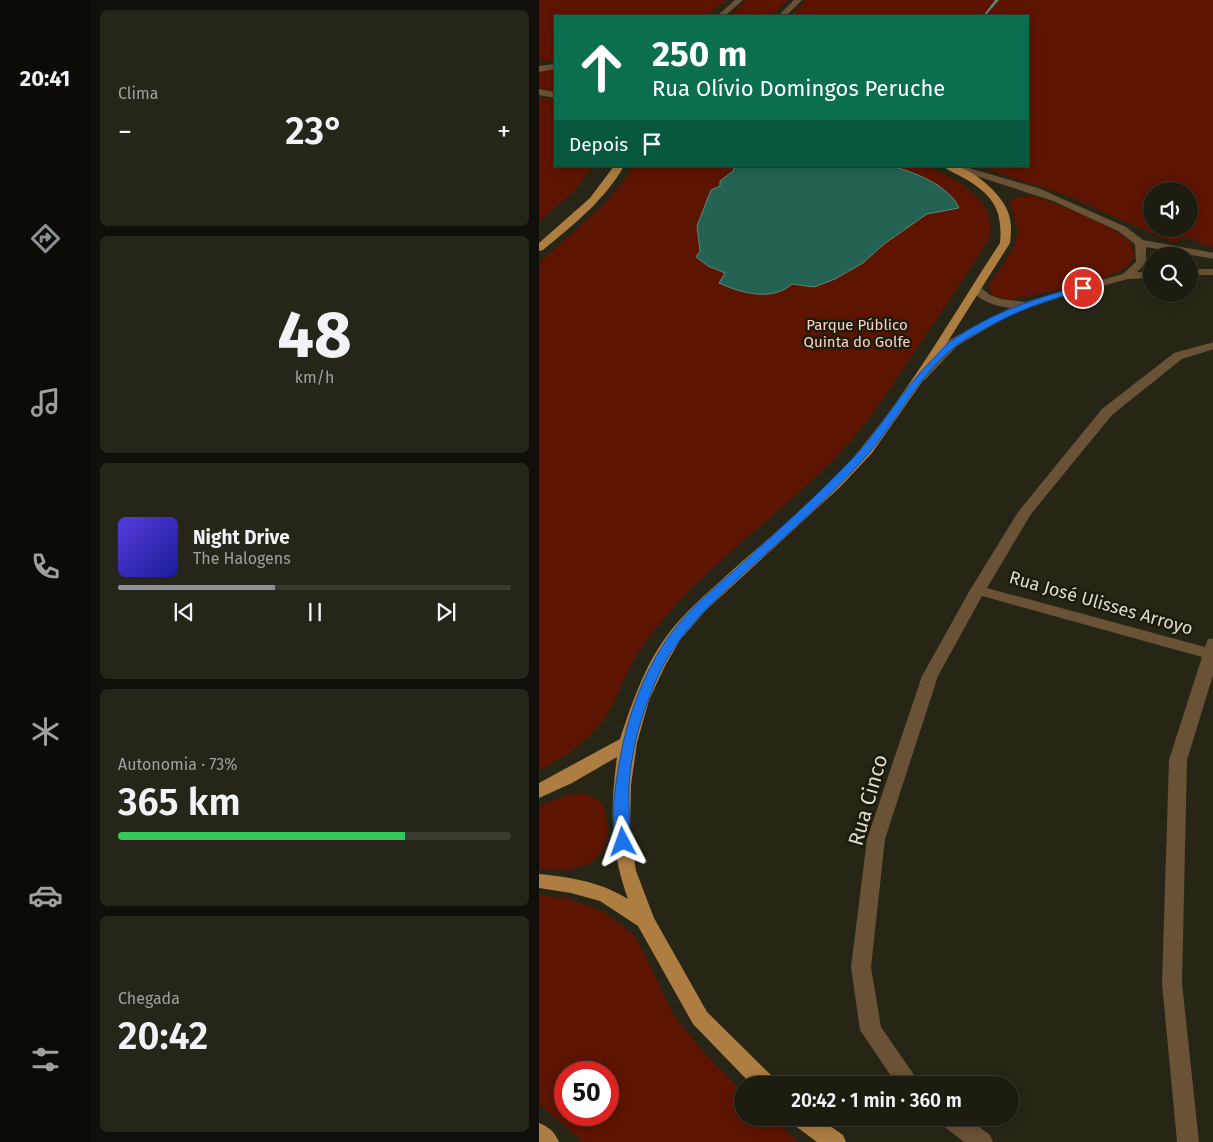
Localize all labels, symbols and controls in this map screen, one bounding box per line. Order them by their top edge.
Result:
text: 250 m [652,33,747,75]
icon: ahead [569,35,634,100]
text: 20:41 [20,65,70,92]
text: Rua Olívio Domingos Peruche [652,75,945,102]
text: Clima [118,84,158,103]
text: 23° [285,108,344,154]
text: − [118,115,132,148]
text: + [497,115,511,148]
icon: arrive [638,130,666,158]
text: Depois [569,133,628,156]
map controls [1143,182,1198,302]
button: sound [1143,182,1198,237]
icon: directions [28,221,63,256]
button: search [1143,247,1198,302]
pin [1062,267,1104,309]
icon: arrive [1069,274,1097,302]
text: 48 [277,296,352,374]
park label: Parque Público Quinta do Golfe [804,316,910,351]
text: km/h [295,368,334,387]
icon: music [28,385,63,420]
text: Night Drive [193,526,290,549]
icon: phone [28,549,63,584]
text: The Halogens [193,549,291,568]
street label: Rua José Ulisses Arroyo [1007,566,1195,640]
icon: previous [170,598,198,626]
icon: pause [301,598,329,626]
icon: next [432,598,460,626]
icon: climate [28,714,63,749]
street label: Rua Cinco [843,751,893,849]
text: Autonomia · 73% [118,755,237,774]
text: 365 km [118,779,241,825]
position arrow [596,815,648,867]
icon: car [28,878,63,913]
text: Chegada [118,989,180,1008]
text: 20:42 [118,1013,208,1059]
icon: filters [28,1042,63,1077]
speed limit sign: 50 [554,1061,619,1126]
text: 20:42 · 1 min · 360 m [791,1089,962,1112]

